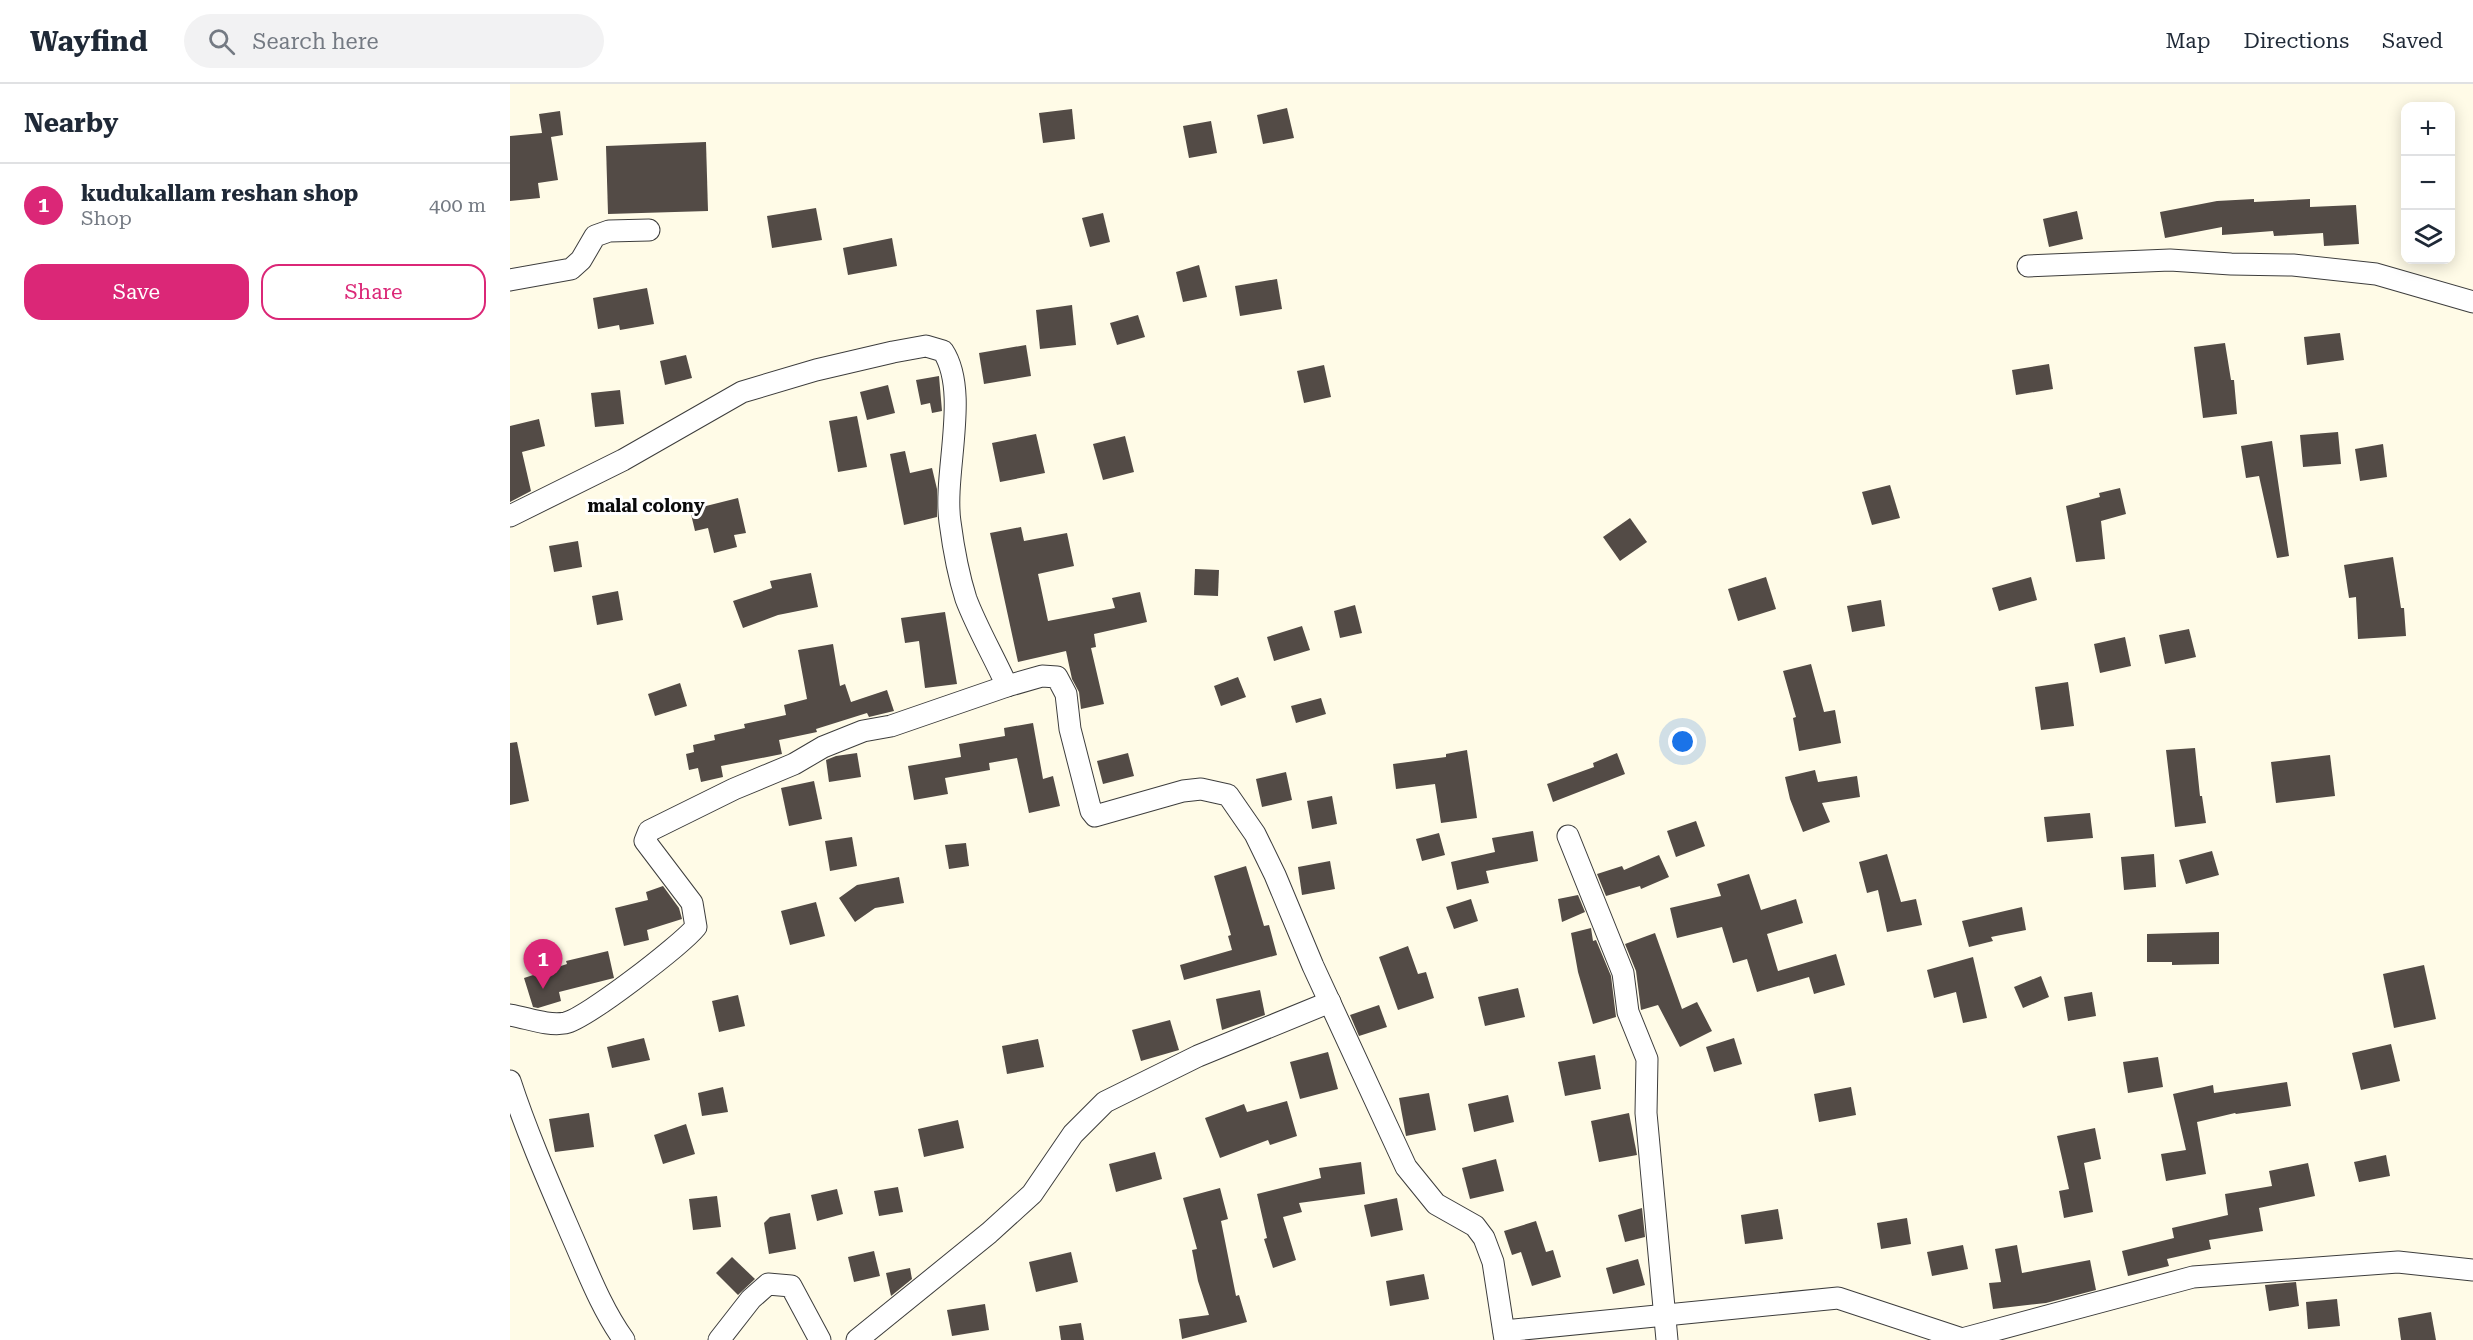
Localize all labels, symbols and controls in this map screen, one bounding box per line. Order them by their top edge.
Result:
search box [184,14,604,68]
text: Wayfind [30,25,148,58]
icon: search [205,25,238,58]
text: Search here [253,29,379,54]
text: Map [2166,29,2210,53]
text: Directions [2243,29,2349,53]
text: Saved [2382,29,2443,53]
map controls [2401,102,2455,264]
button: + [2401,102,2455,156]
text: Nearby [24,108,118,138]
button: − [2401,156,2455,210]
text: kudukallam reshan shop [81,181,358,206]
text: 1 [38,193,49,217]
text: 400 m [429,193,486,217]
text: Shop [81,206,132,230]
button: layers [2401,210,2455,264]
button: Save [24,264,249,320]
button: Share [261,264,486,320]
district label: malal colony [587,495,705,516]
your location [1668,727,1697,756]
pin: 1 [524,940,562,989]

